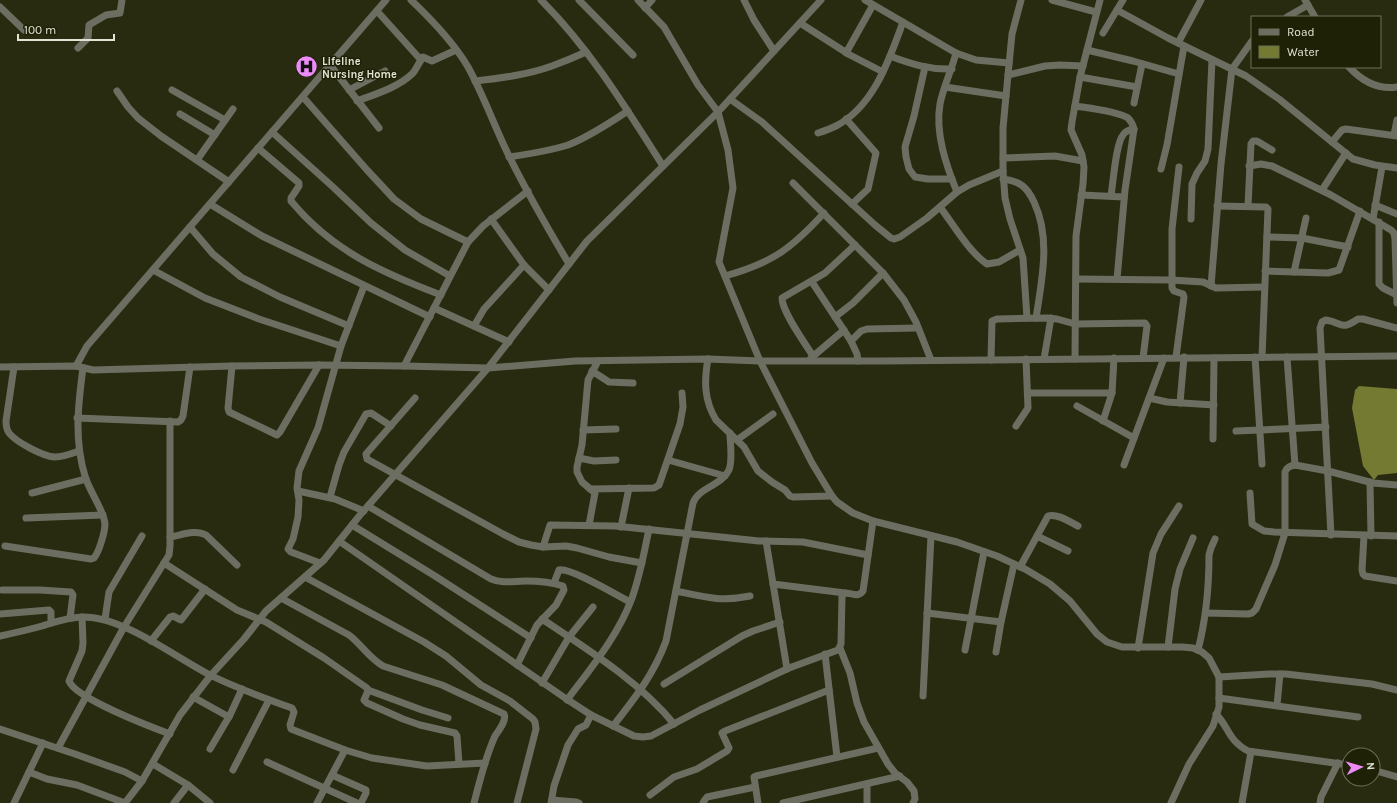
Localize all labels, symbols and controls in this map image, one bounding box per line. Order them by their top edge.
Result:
scale bar [18,16,114,42]
legend [1251,16,1381,68]
text: 100 m [24,23,56,37]
text: Road [1287,25,1315,39]
text: Water [1287,45,1320,59]
hospital icon: Lifeline Nursing Home [293,54,319,80]
place label: Lifeline Nursing Home [322,55,397,81]
north arrow [1341,747,1381,787]
text: N [1364,762,1377,771]

